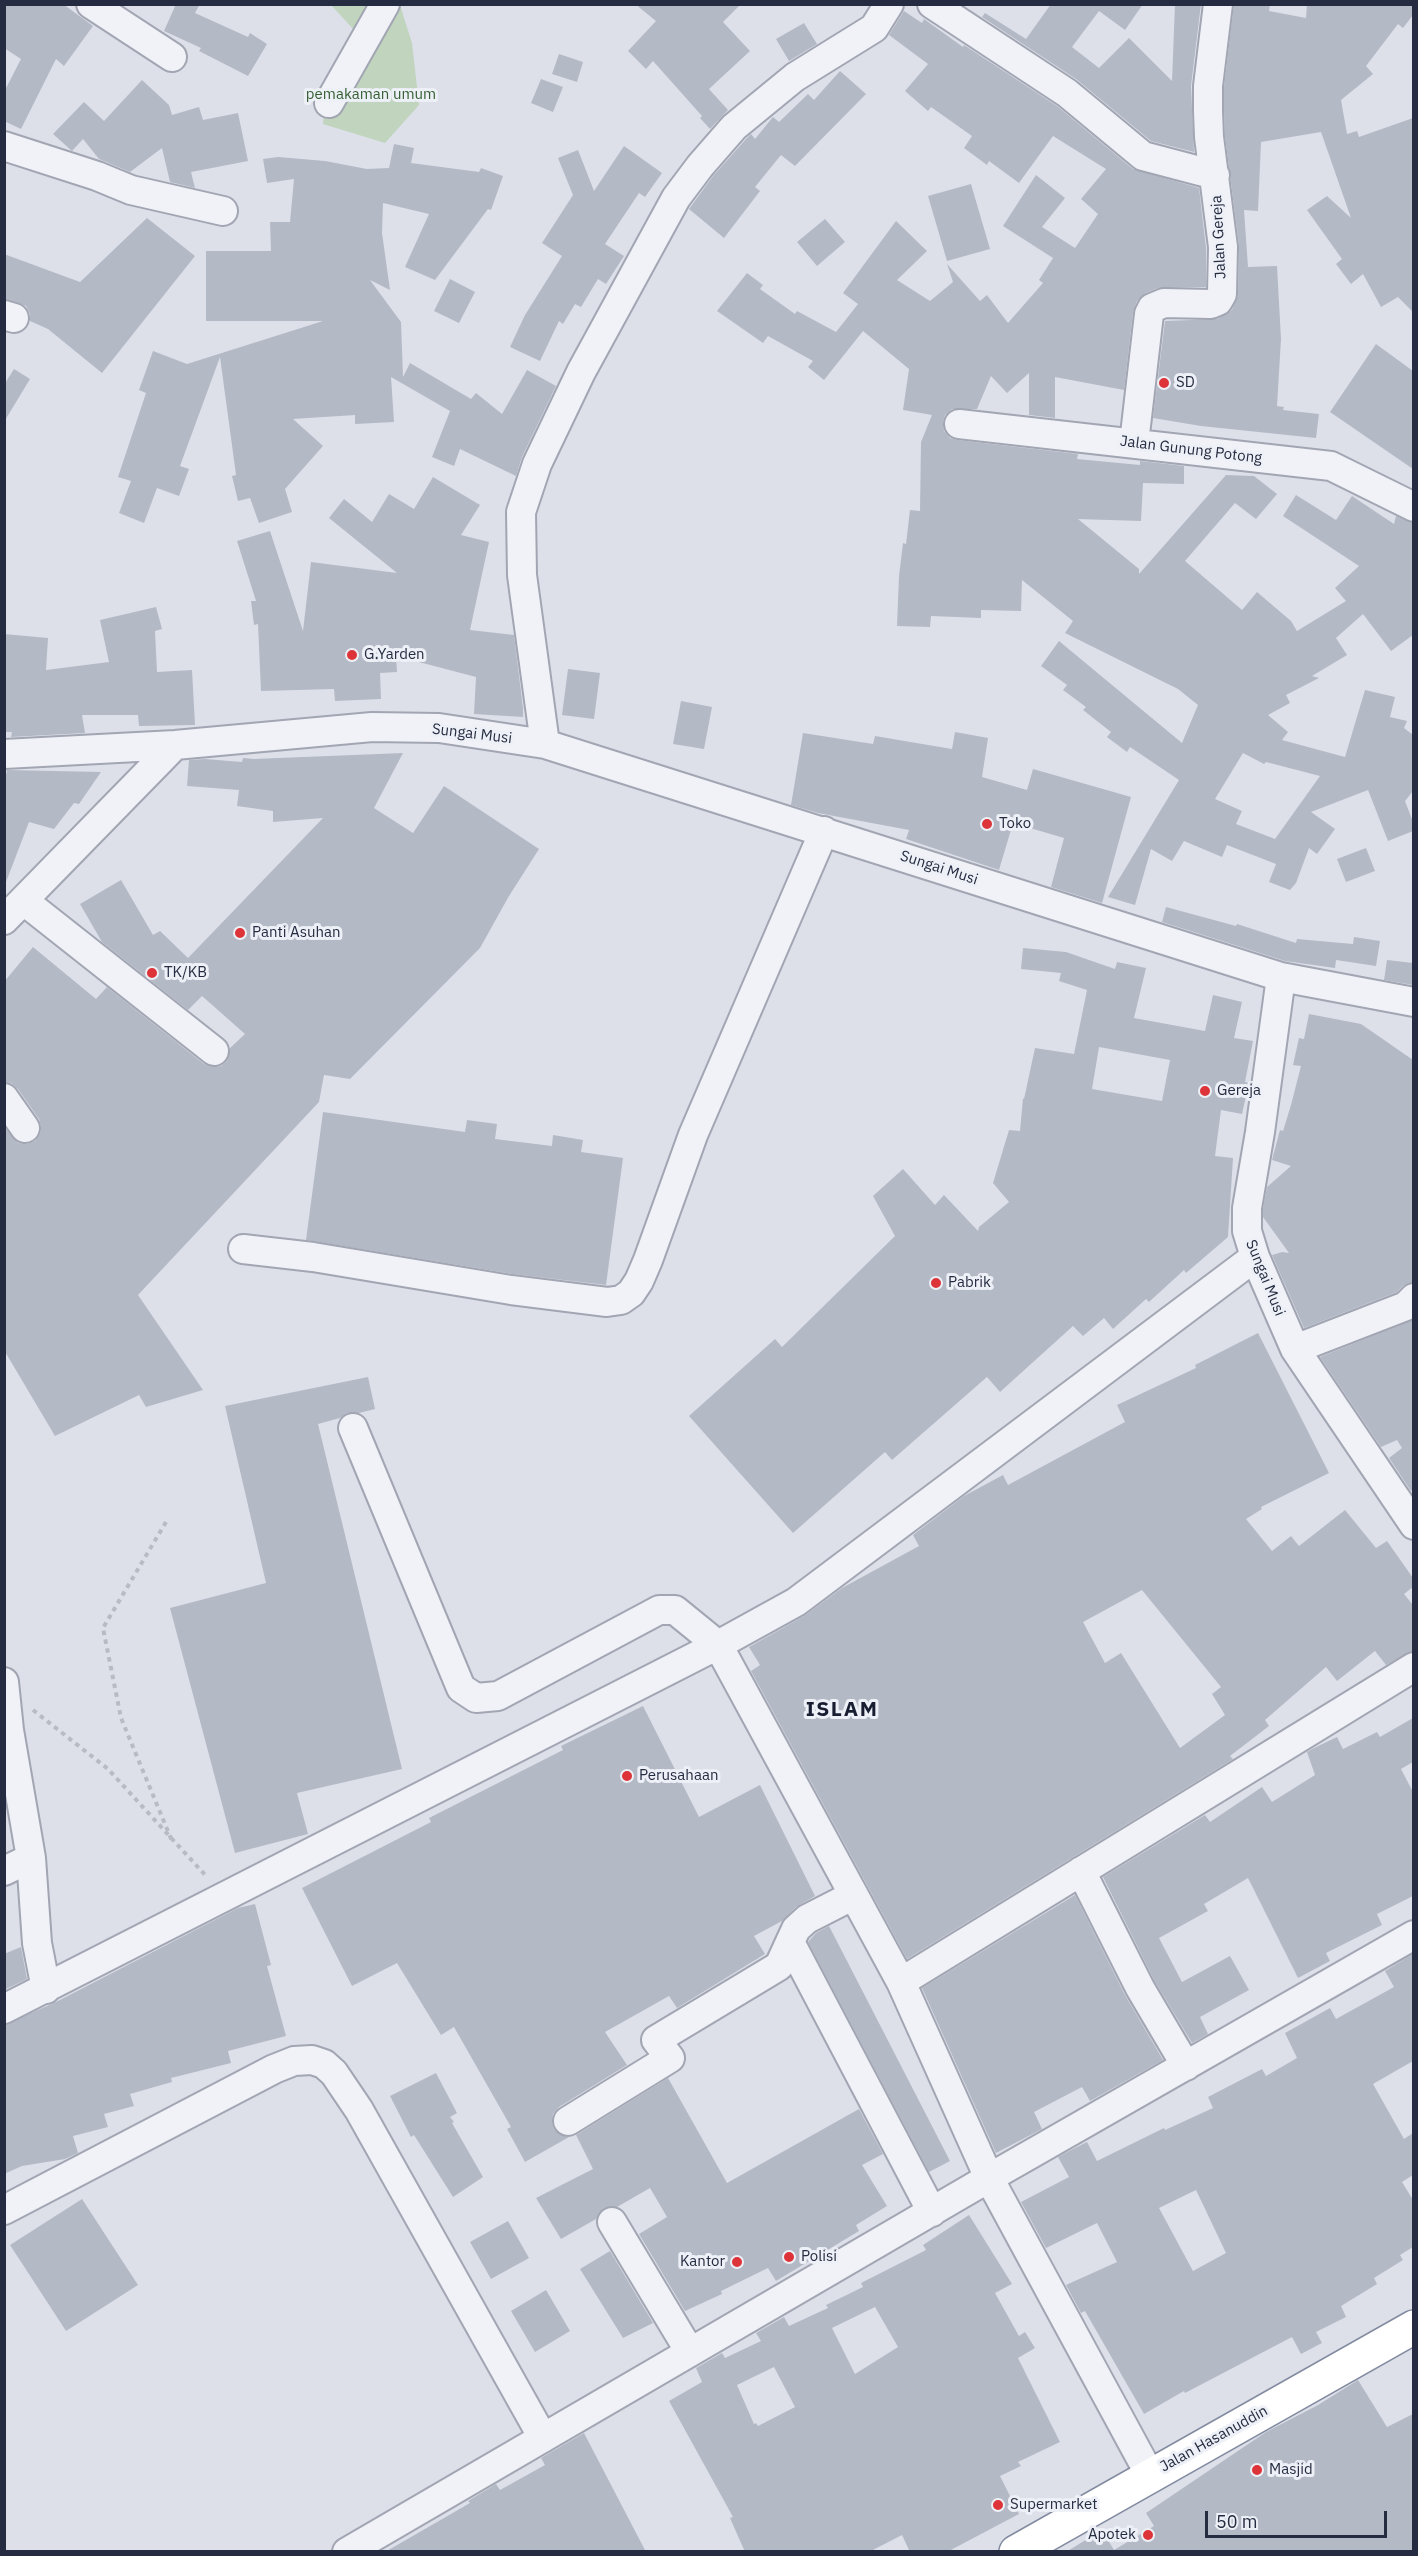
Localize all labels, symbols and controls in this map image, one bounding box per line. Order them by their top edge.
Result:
park label: pemakaman umum [306,86,436,104]
street label: Jalan Gereja [1208,195,1230,279]
place label: SD [1176,374,1195,392]
marker: SD [1157,376,1171,390]
street label: Jalan Gunung Potong [1119,432,1263,468]
place label: G.Yarden [364,646,425,664]
marker: G.Yarden [345,648,359,662]
street label: Sungai Musi [431,720,513,748]
place label: Toko [999,815,1031,833]
marker: Toko [980,817,994,831]
street label: Sungai Musi [898,847,980,889]
place label: Panti Asuhan [252,924,341,942]
marker: Panti Asuhan [233,926,247,940]
place label: TK/KB [164,964,207,982]
marker: TK/KB [145,966,159,980]
place label: Gereja [1217,1082,1261,1100]
marker: Gereja [1198,1084,1212,1098]
street label: Sungai Musi [1242,1237,1288,1319]
place label: Pabrik [948,1274,991,1292]
marker: Pabrik [929,1276,943,1290]
district label: ISLAM [806,1697,878,1723]
place label: Perusahaan [639,1767,718,1785]
marker: Perusahaan [620,1769,634,1783]
place label: Polisi [801,2248,837,2266]
marker: Polisi [782,2250,796,2264]
place label: Kantor [680,2253,725,2271]
marker: Kantor [730,2255,744,2269]
street label: Jalan Hasanuddin [1157,2402,1271,2476]
place label: Masjid [1269,2461,1313,2479]
marker: Masjid [1250,2463,1264,2477]
place label: Supermarket [1010,2496,1097,2514]
marker: Supermarket [991,2498,1005,2512]
scale bar [1208,2499,1390,2537]
text: 50 m [1216,2510,1258,2533]
place label: Apotek [1088,2526,1136,2544]
marker: Apotek [1141,2528,1155,2542]

